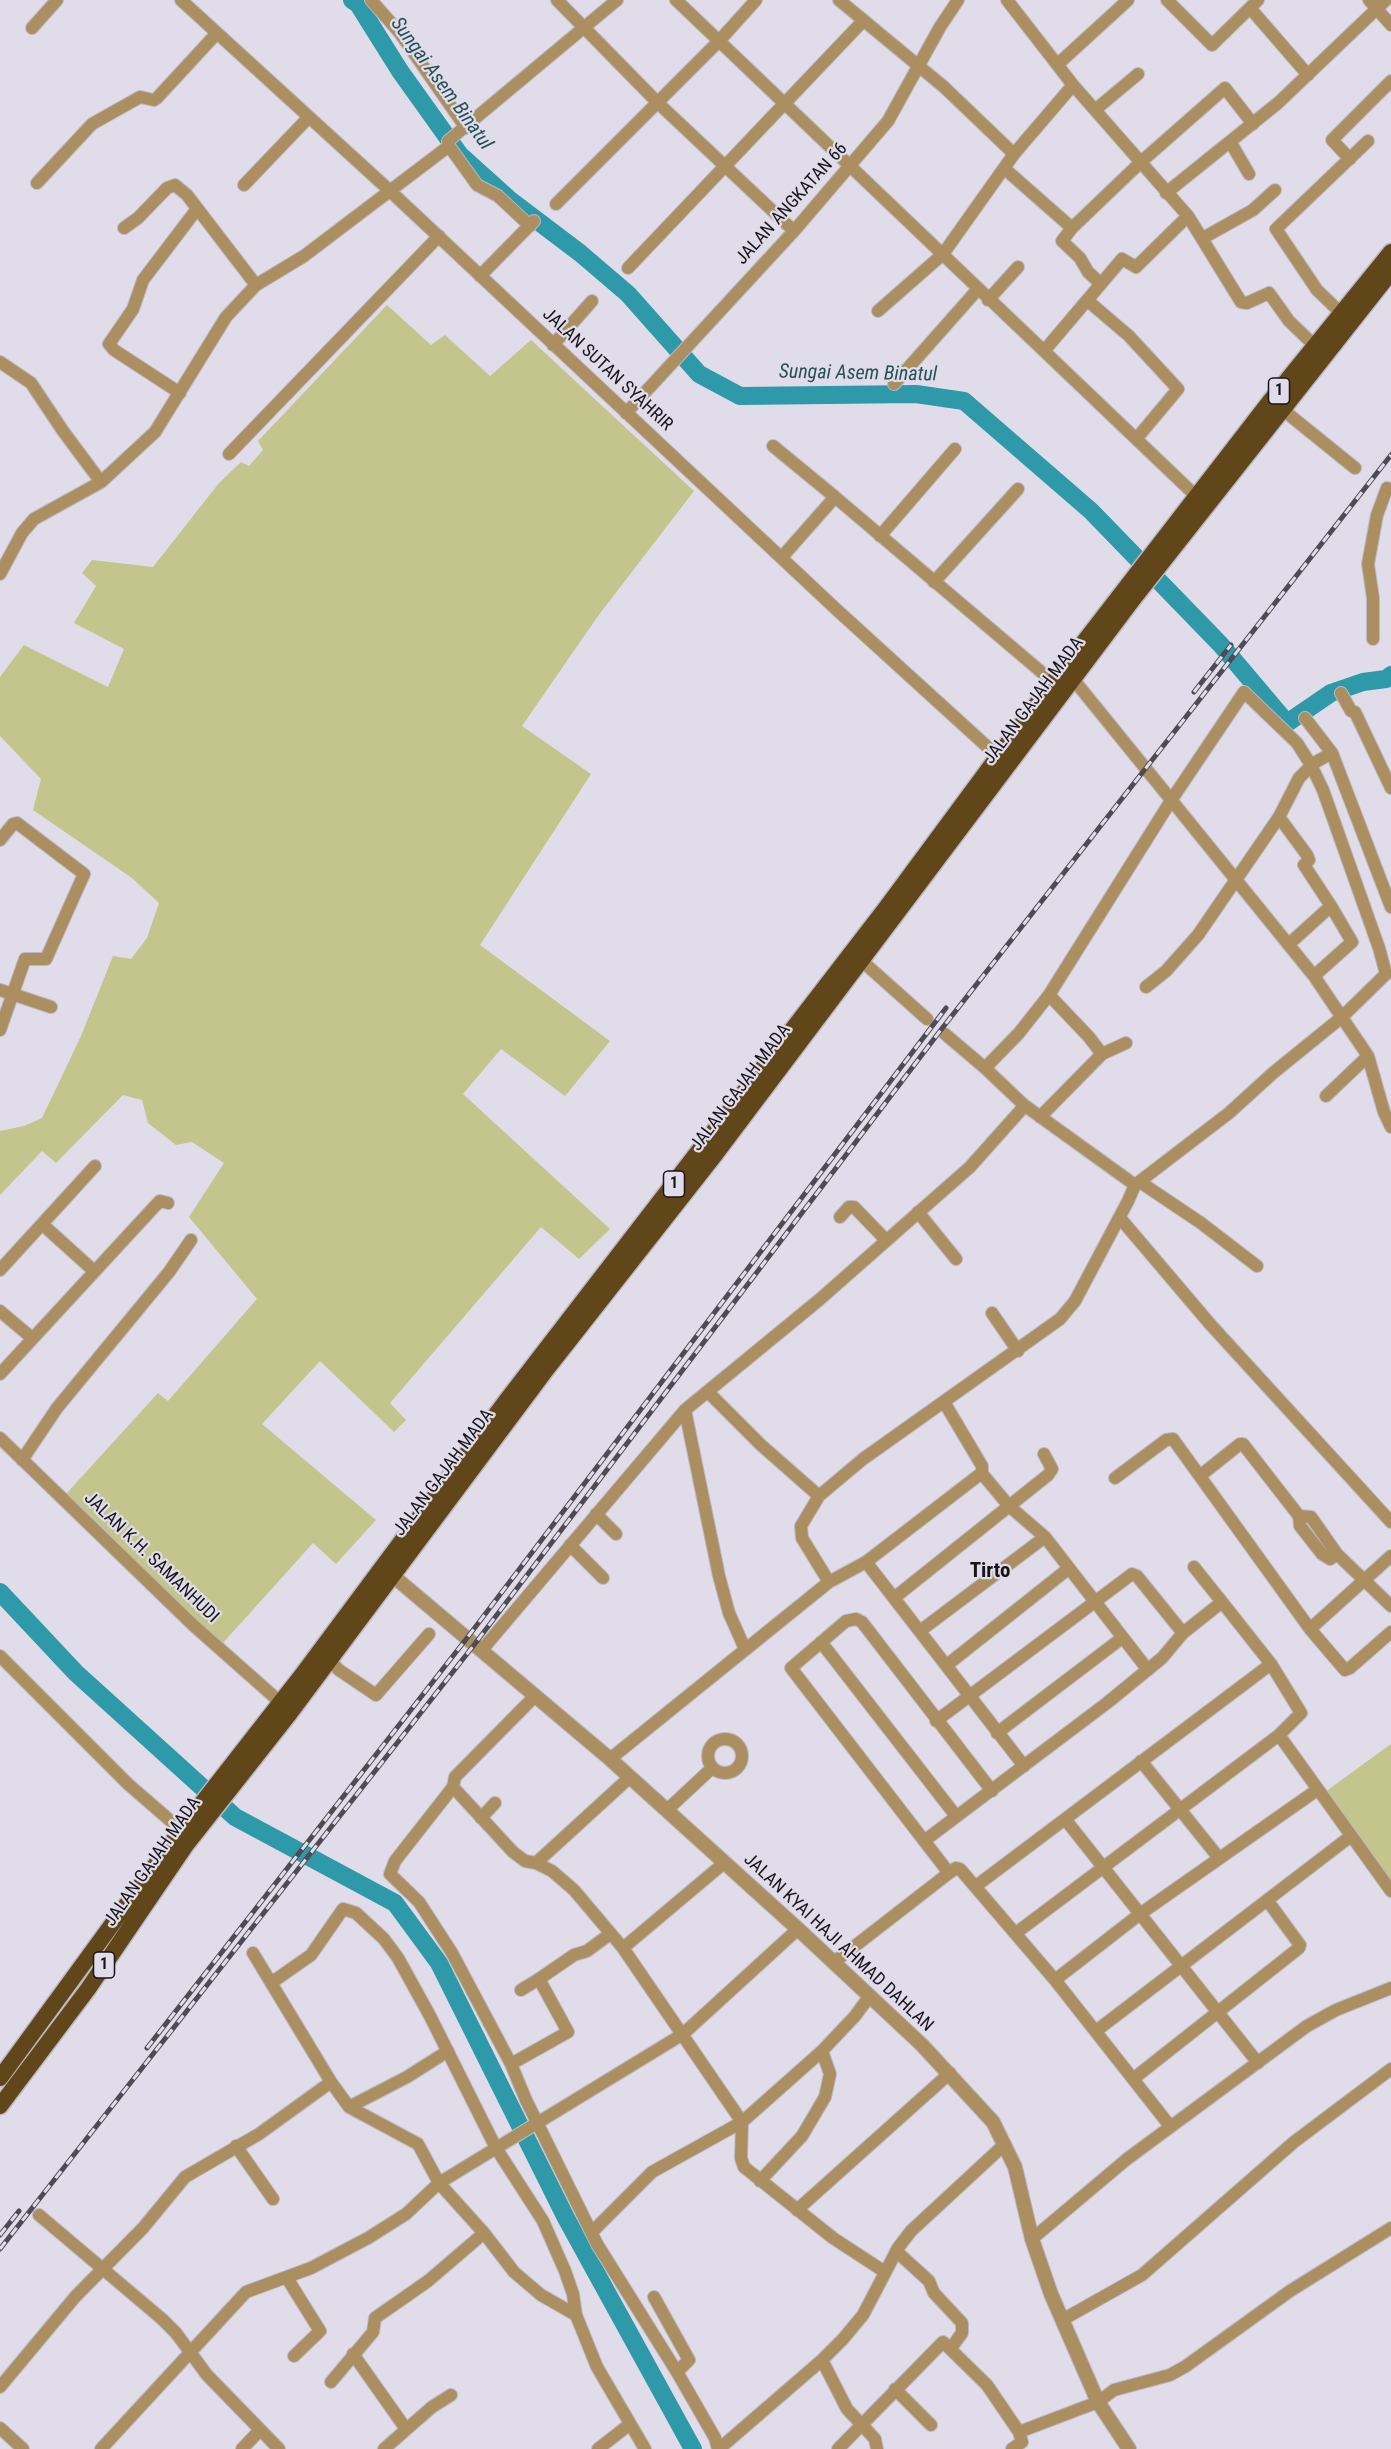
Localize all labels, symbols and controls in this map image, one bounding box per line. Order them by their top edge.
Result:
water label: Sungai Asem Binatul [385,13,497,155]
street label: JALAN ANGKATAN 66 [732,139,852,269]
street label: JALAN SUTAN SYAHRIR [537,304,677,436]
water label: Sungai Asem Binatul [779,361,937,387]
road number: 1 [1268,378,1290,404]
street label: JALAN GAJAH MADA [979,633,1089,769]
street label: JALAN GAJAH MADA [686,1020,796,1156]
road number: 1 [664,1171,684,1197]
street label: JALAN GAJAH MADA [389,1405,499,1541]
street label: JALAN K.H. SAMANHUDI [79,1488,223,1628]
district label: Tirto [970,1559,1010,1585]
street label: JALAN GAJAH MADA [100,1793,206,1931]
street label: JALAN KYAI HAJI AHMAD DAHLAN [739,1849,937,2037]
road number: 1 [94,1952,114,1978]

